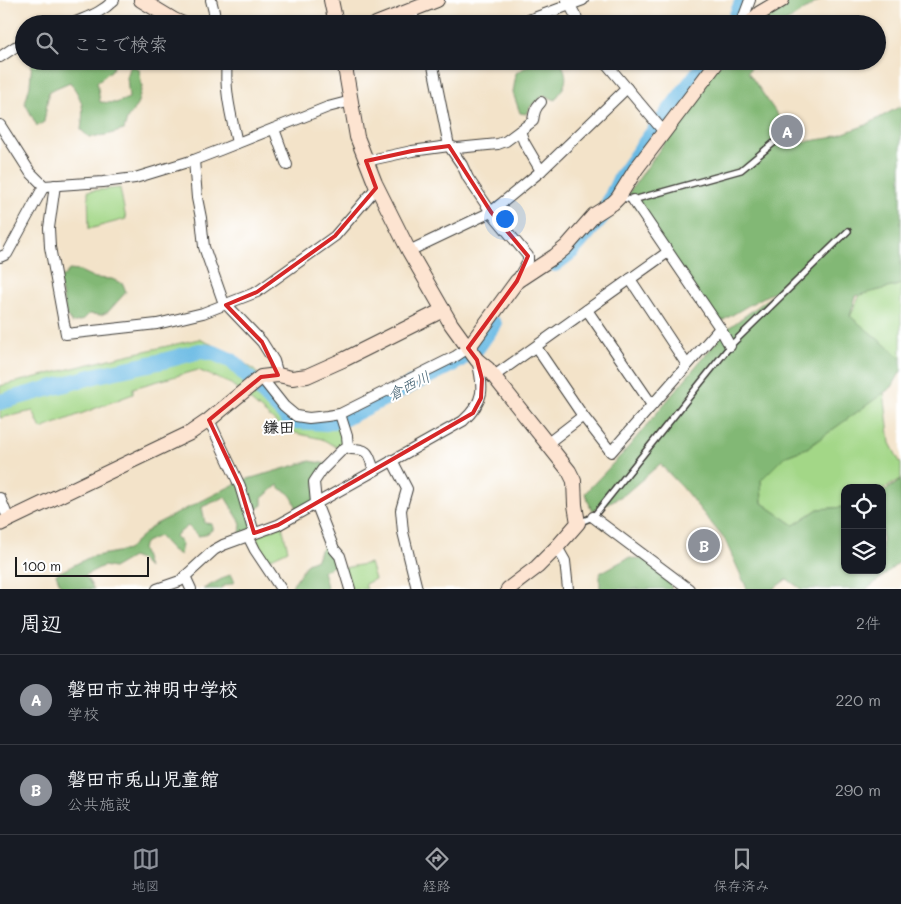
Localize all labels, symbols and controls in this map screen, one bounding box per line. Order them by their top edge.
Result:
search box [15,15,886,70]
icon: search [33,29,61,57]
text: ここで検索 [73,31,168,56]
pin: A [771,112,803,150]
your location [492,206,518,232]
water label: 倉西川 [384,366,433,404]
district label: 鎌田 [263,416,295,437]
map controls [841,484,886,574]
button: locate [841,484,886,529]
pin: B [688,526,720,564]
button: layers [841,529,886,574]
scale bar [15,554,149,577]
text: 100 m [22,556,61,575]
text: 周辺 [20,609,62,636]
text: 2件 [856,612,881,633]
text: 磐田市立神明中学校 [67,676,238,701]
text: A [30,689,42,710]
text: 220 m [835,689,881,710]
text: 学校 [67,703,99,724]
text: 磐田市兎山児童館 [67,766,219,791]
text: B [31,779,41,800]
text: 290 m [835,779,881,800]
text: 公共施設 [67,793,131,814]
tab: 地図 [132,845,160,895]
tab: 経路 [423,845,451,895]
tab: 保存済み [714,845,770,895]

